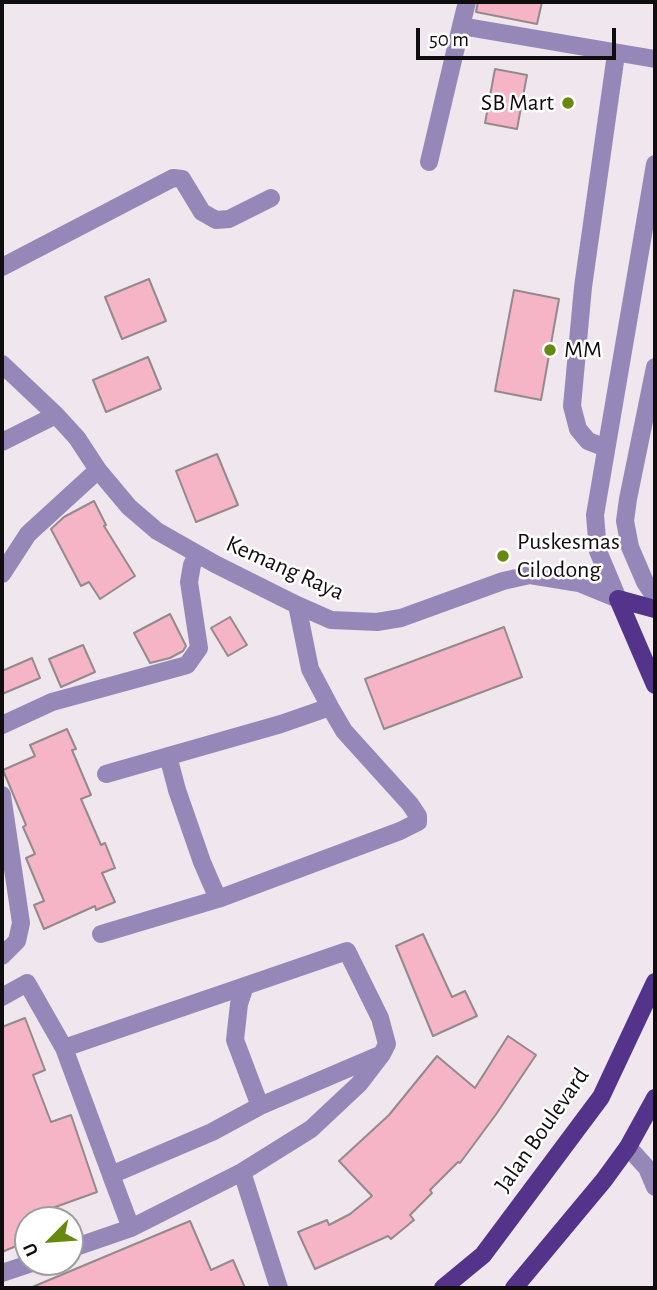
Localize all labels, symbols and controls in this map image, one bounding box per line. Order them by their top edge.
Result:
scale bar [419,14,618,58]
text: 50 m [429,29,469,50]
place label: SB Mart [481,89,554,117]
marker: SB Mart [560,95,576,111]
place label: MM [564,336,602,364]
marker: MM [542,342,558,358]
place label: Puskesmas Cilodong [517,528,620,584]
street label: Kemang Raya [221,529,349,607]
marker: Puskesmas Cilodong [495,548,511,564]
street label: Jalan Boulevard [488,1062,596,1198]
north arrow [14,1206,84,1276]
text: U [20,1240,42,1259]

